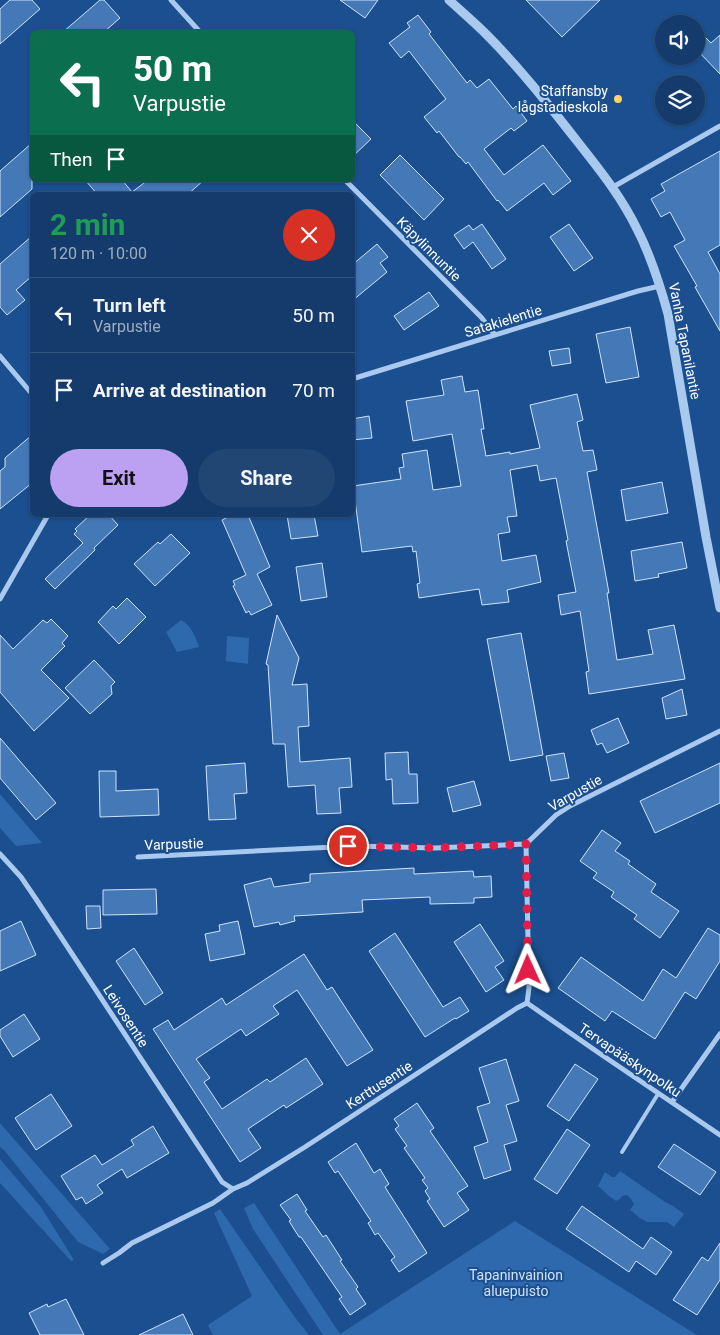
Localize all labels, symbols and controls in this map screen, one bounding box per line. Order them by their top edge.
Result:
map controls [655,15,705,125]
button: sound [655,15,705,65]
text: 50 m [133,49,212,90]
icon: left [50,50,115,115]
button: layers [655,75,705,125]
place label: Staffansby lågstadieskola [518,83,608,115]
text: Varpustie [133,91,226,116]
marker: Staffansby lågstadieskola [612,93,624,105]
icon: arrive [102,145,130,173]
text: Then [50,148,92,171]
text: 2 min [50,207,125,242]
button: close [283,209,335,261]
street label: Käpylinnuntie [394,214,464,284]
text: 120 m · 10:00 [50,244,147,263]
street label: Vanha Tapanilantie [666,281,704,401]
text: Turn left [93,294,166,317]
icon: left [50,301,78,329]
street label: Satakielentie [462,302,544,340]
text: 50 m [292,304,335,327]
text: Varpustie [93,317,161,336]
icon: arrive [50,376,78,404]
text: Arrive at destination [93,379,266,402]
text: 70 m [292,379,335,402]
button: Exit [50,449,188,507]
button: Share [198,449,335,507]
street label: Varpustie [545,771,605,815]
pin [327,825,369,867]
icon: arrive [334,832,362,860]
street label: Varpustie [144,835,204,853]
position arrow [501,943,553,995]
street label: Leivosentie [100,982,152,1050]
street label: Tervapääskynpolku [576,1020,684,1100]
street label: Kerttusentie [343,1058,415,1112]
park label: Tapaninvainion aluepuisto [469,1267,563,1299]

